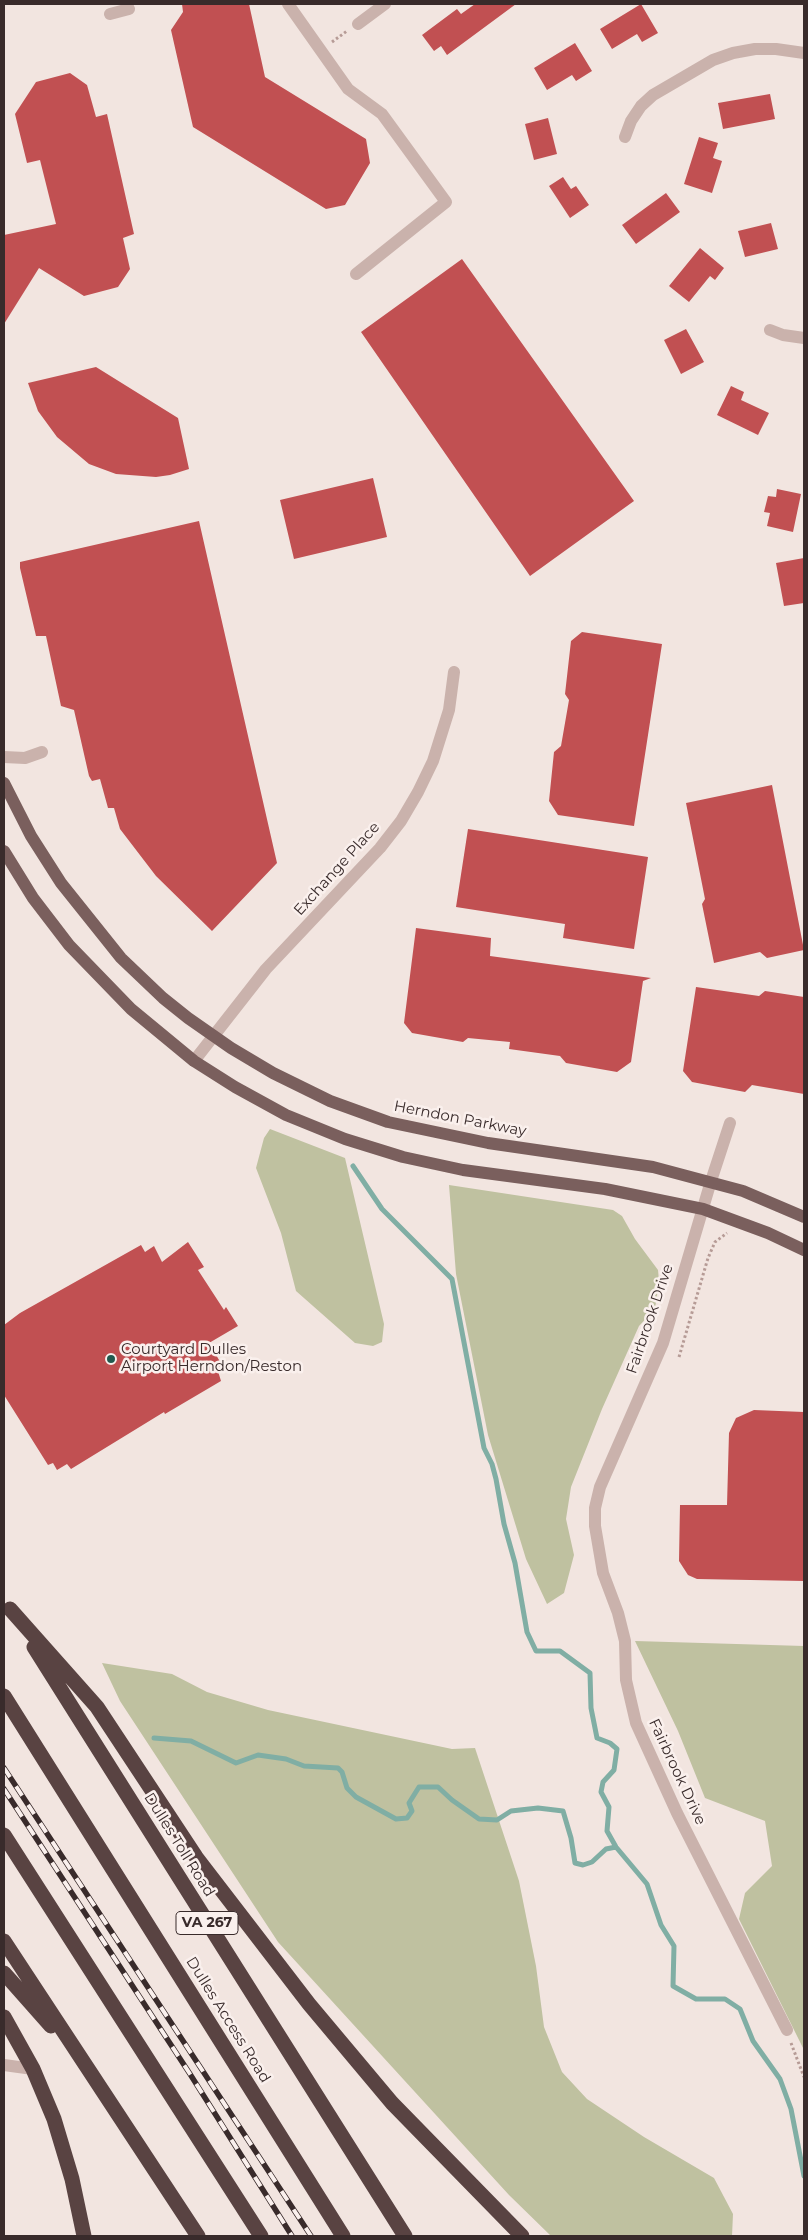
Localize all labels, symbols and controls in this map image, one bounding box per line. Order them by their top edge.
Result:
street label: Exchange Place [290,819,384,919]
street label: Herndon Parkway [392,1097,528,1141]
street label: Fairbrook Drive [623,1262,677,1376]
place label: Courtyard Dulles Airport Herndon/Reston [121,1341,302,1376]
marker: Courtyard Dulles Airport Herndon/Reston [105,1353,117,1365]
street label: Fairbrook Drive [645,1716,709,1828]
street label: Dulles Toll Road [140,1790,218,1900]
road number: VA 267 [176,1912,238,1935]
street label: Dulles Access Road [182,1954,274,2086]

